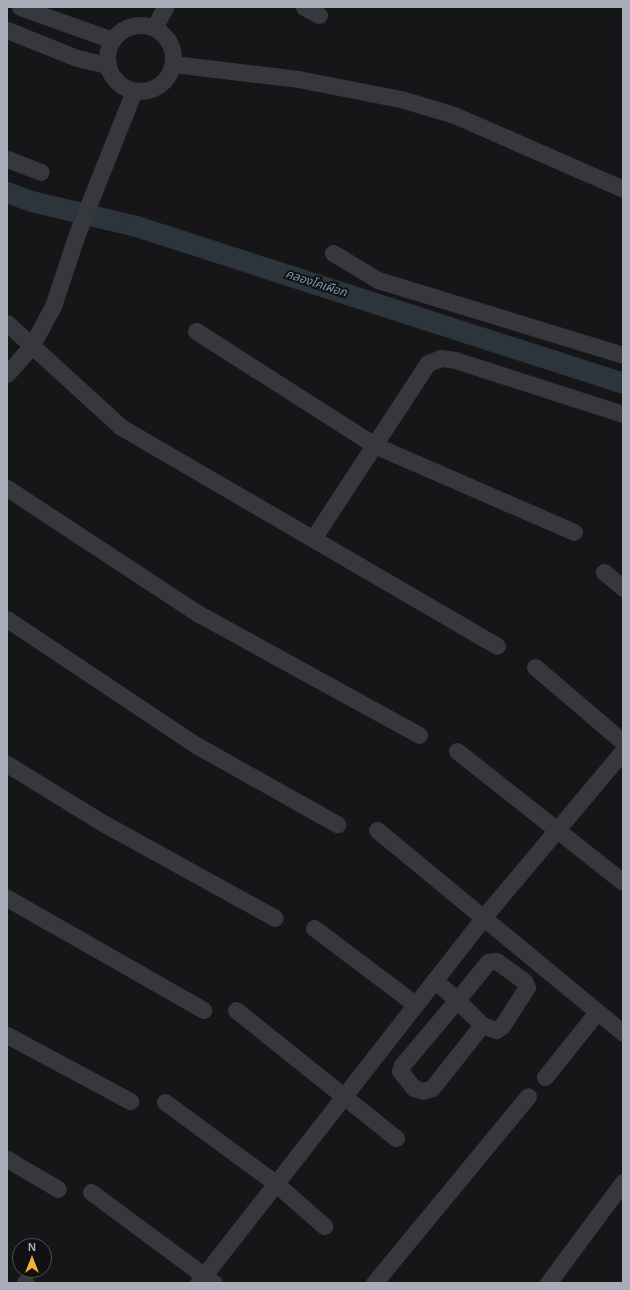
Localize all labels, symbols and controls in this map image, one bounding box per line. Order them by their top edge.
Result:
water label: คลองโคเผือก [283,267,349,301]
north arrow [12,1238,52,1278]
text: N [28,1241,36,1253]

